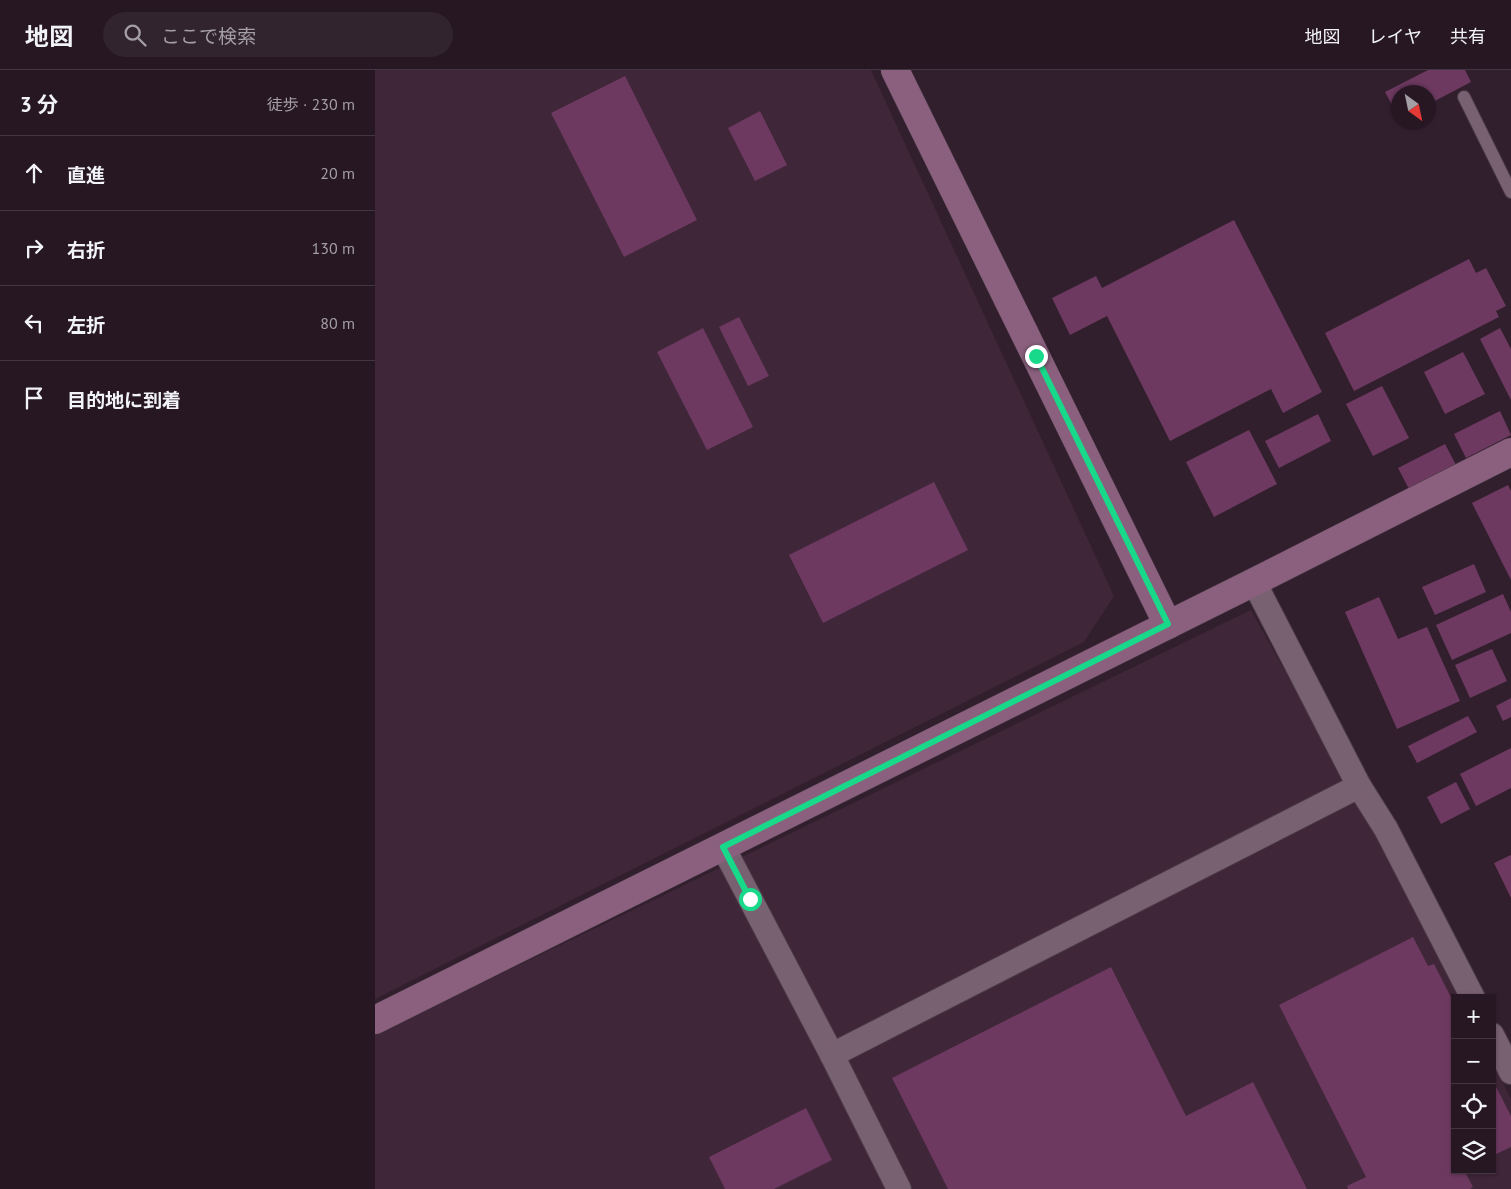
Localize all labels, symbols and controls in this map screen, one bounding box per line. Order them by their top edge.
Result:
search box [103,12,453,57]
text: 地図 [25,21,73,52]
icon: search [121,21,149,49]
text: ここで検索 [161,24,256,48]
text: 地図 [1305,25,1341,48]
text: レイヤ [1369,25,1422,48]
text: 共有 [1450,25,1486,48]
north arrow [1391,85,1436,130]
text: 3 分 [20,91,58,118]
text: 徒歩 · 230 m [267,94,355,114]
icon: ahead [20,159,48,187]
text: 直進 [67,163,105,187]
text: 20 m [320,163,355,183]
icon: right [20,234,48,262]
text: 右折 [67,238,105,262]
text: 130 m [312,238,355,258]
icon: left [20,309,48,337]
text: 左折 [67,313,105,337]
text: 80 m [320,313,355,333]
route end [1025,345,1048,368]
icon: arrive [20,384,48,412]
text: 目的地に到着 [67,388,181,412]
route start [739,888,762,911]
map controls [1451,994,1496,1174]
button: + [1451,994,1496,1039]
button: − [1451,1039,1496,1084]
button: locate [1451,1084,1496,1129]
button: layers [1451,1129,1496,1174]

